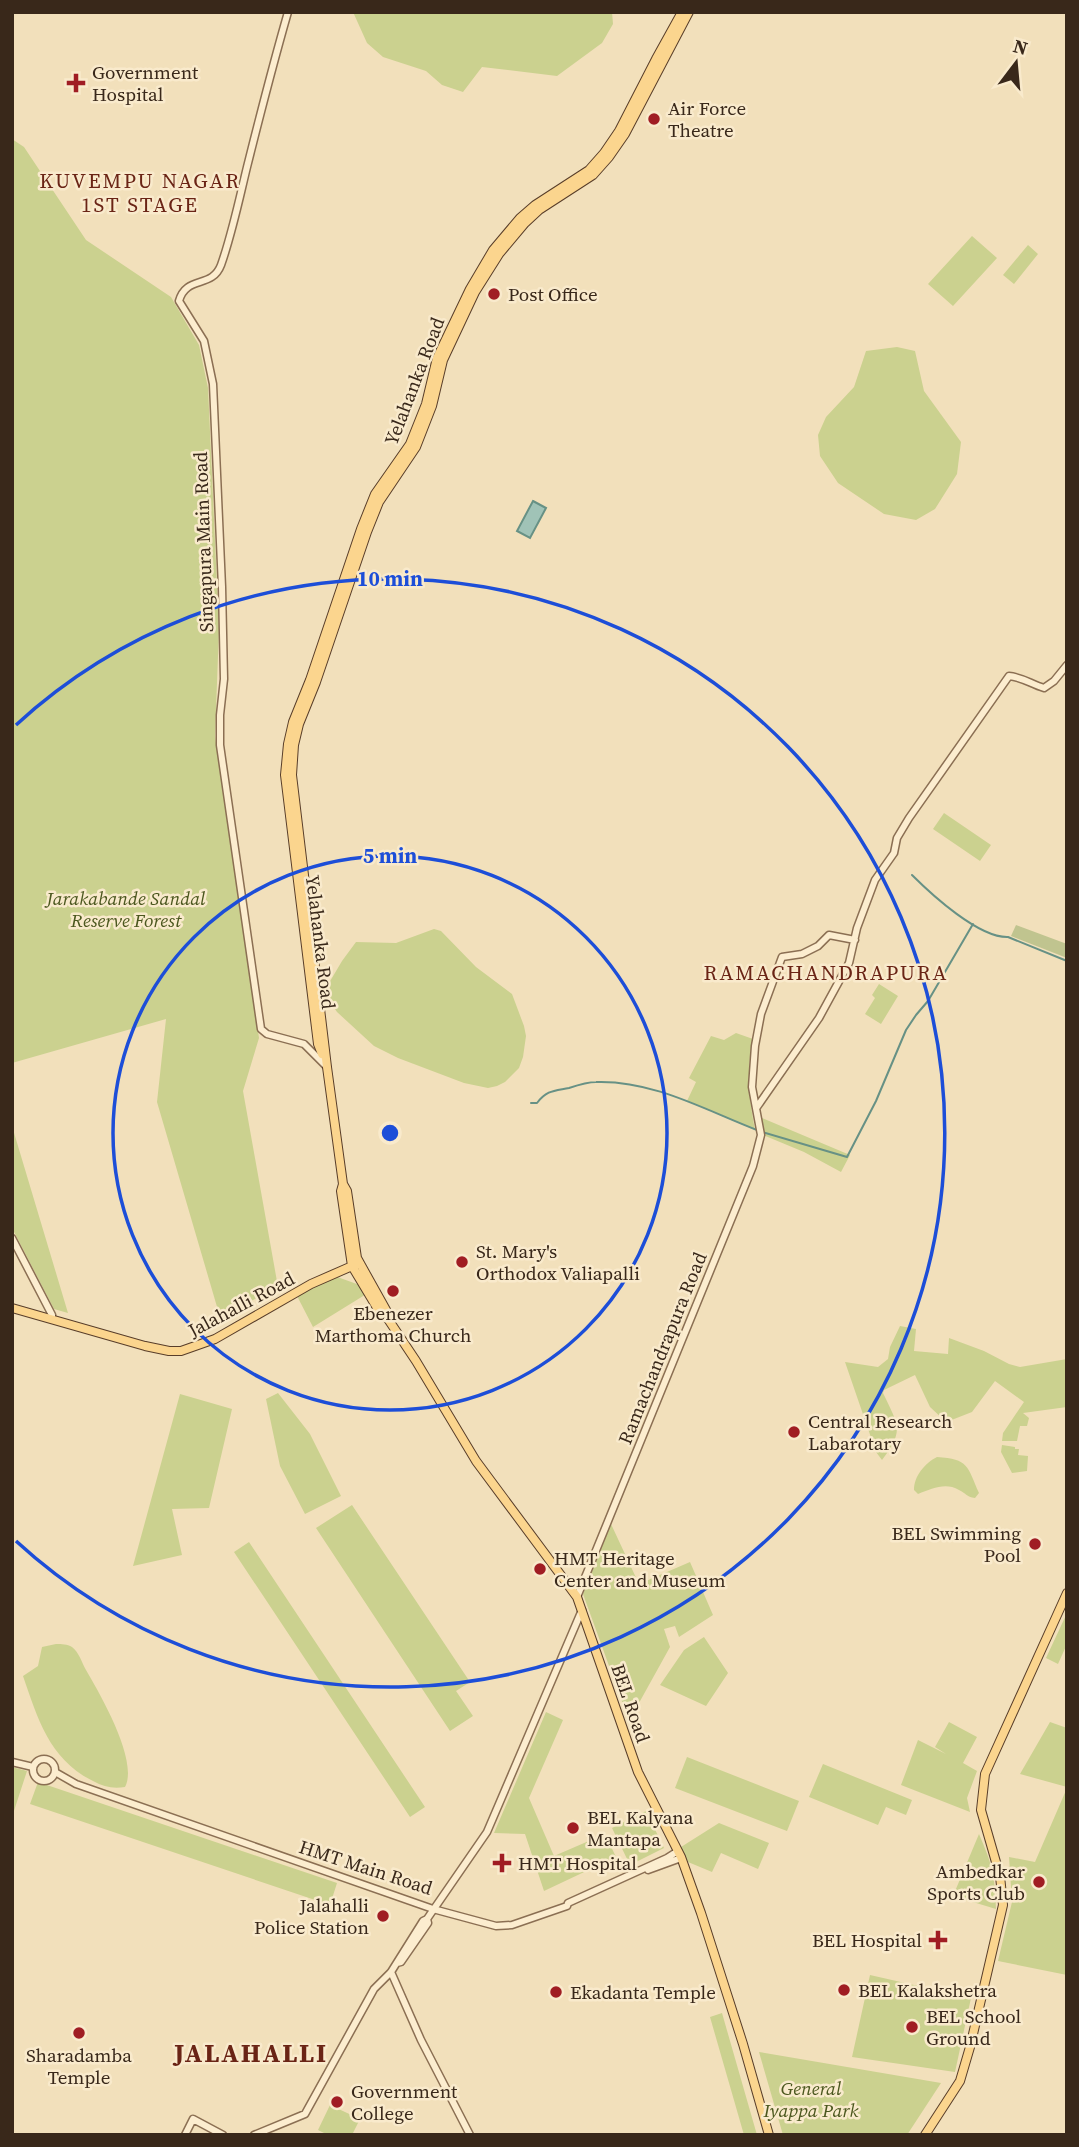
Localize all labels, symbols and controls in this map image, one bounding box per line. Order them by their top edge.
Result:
north arrow [981,28,1051,98]
text: N [1010,32,1031,61]
place label: Government Hospital [92,59,199,107]
marker: Government Hospital [66,73,86,93]
place label: Air Force Theatre [668,95,746,143]
marker: Air Force Theatre [646,111,662,127]
district label: KUVEMPU NAGAR 1ST STAGE [39,166,241,219]
place label: Post Office [508,281,598,307]
marker: Post Office [486,286,502,302]
street label: Yelahanka Road [378,313,450,449]
street label: Singapura Main Road [187,451,219,633]
text: 10 min [357,564,423,593]
text: 5 min [363,841,417,870]
street label: Yelahanka Road [300,873,342,1011]
park label: Jarakabande Sandal Reserve Forest [44,885,206,933]
district label: RAMACHANDRAPURA [704,958,948,987]
centre of rings [378,1121,402,1145]
place label: St. Mary's Orthodox Valiapalli [476,1238,640,1286]
street label: Ramachandrapura Road [612,1248,713,1448]
marker: St. Mary's Orthodox Valiapalli [454,1254,470,1270]
street label: Jalahalli Road [182,1265,299,1343]
marker: Ebenezer Marthoma Church [385,1283,401,1299]
place label: Ebenezer Marthoma Church [315,1300,471,1348]
place label: Central Research Labarotary [808,1408,952,1456]
marker: Central Research Labarotary [786,1424,802,1440]
place label: BEL Swimming Pool [892,1520,1021,1568]
marker: BEL Swimming Pool [1027,1536,1043,1552]
place label: HMT Heritage Center and Museum [554,1545,726,1593]
marker: HMT Heritage Center and Museum [532,1561,548,1577]
street label: BEL Road [605,1660,657,1746]
place label: BEL Kalyana Mantapa [587,1804,694,1852]
marker: BEL Kalyana Mantapa [565,1820,581,1836]
street label: HMT Main Road [296,1833,436,1901]
place label: HMT Hospital [518,1850,637,1876]
marker: HMT Hospital [492,1853,512,1873]
place label: Ambedkar Sports Club [927,1858,1025,1906]
marker: Ambedkar Sports Club [1031,1874,1047,1890]
place label: Jalahalli Police Station [254,1892,369,1940]
marker: Jalahalli Police Station [375,1908,391,1924]
place label: BEL Hospital [812,1927,922,1953]
marker: BEL Hospital [928,1930,948,1950]
place label: BEL Kalakshetra [858,1977,997,2003]
place label: Ekadanta Temple [570,1979,716,2005]
marker: BEL Kalakshetra [836,1982,852,1998]
marker: Ekadanta Temple [548,1984,564,2000]
place label: BEL School Ground [926,2003,1022,2051]
marker: BEL School Ground [904,2019,920,2035]
marker: Sharadamba Temple [71,2025,87,2041]
district label: JALAHALLI [172,2035,328,2071]
place label: Sharadamba Temple [26,2042,132,2090]
park label: General Iyappa Park [762,2075,859,2123]
place label: Government College [351,2078,458,2126]
marker: Government College [329,2094,345,2110]

